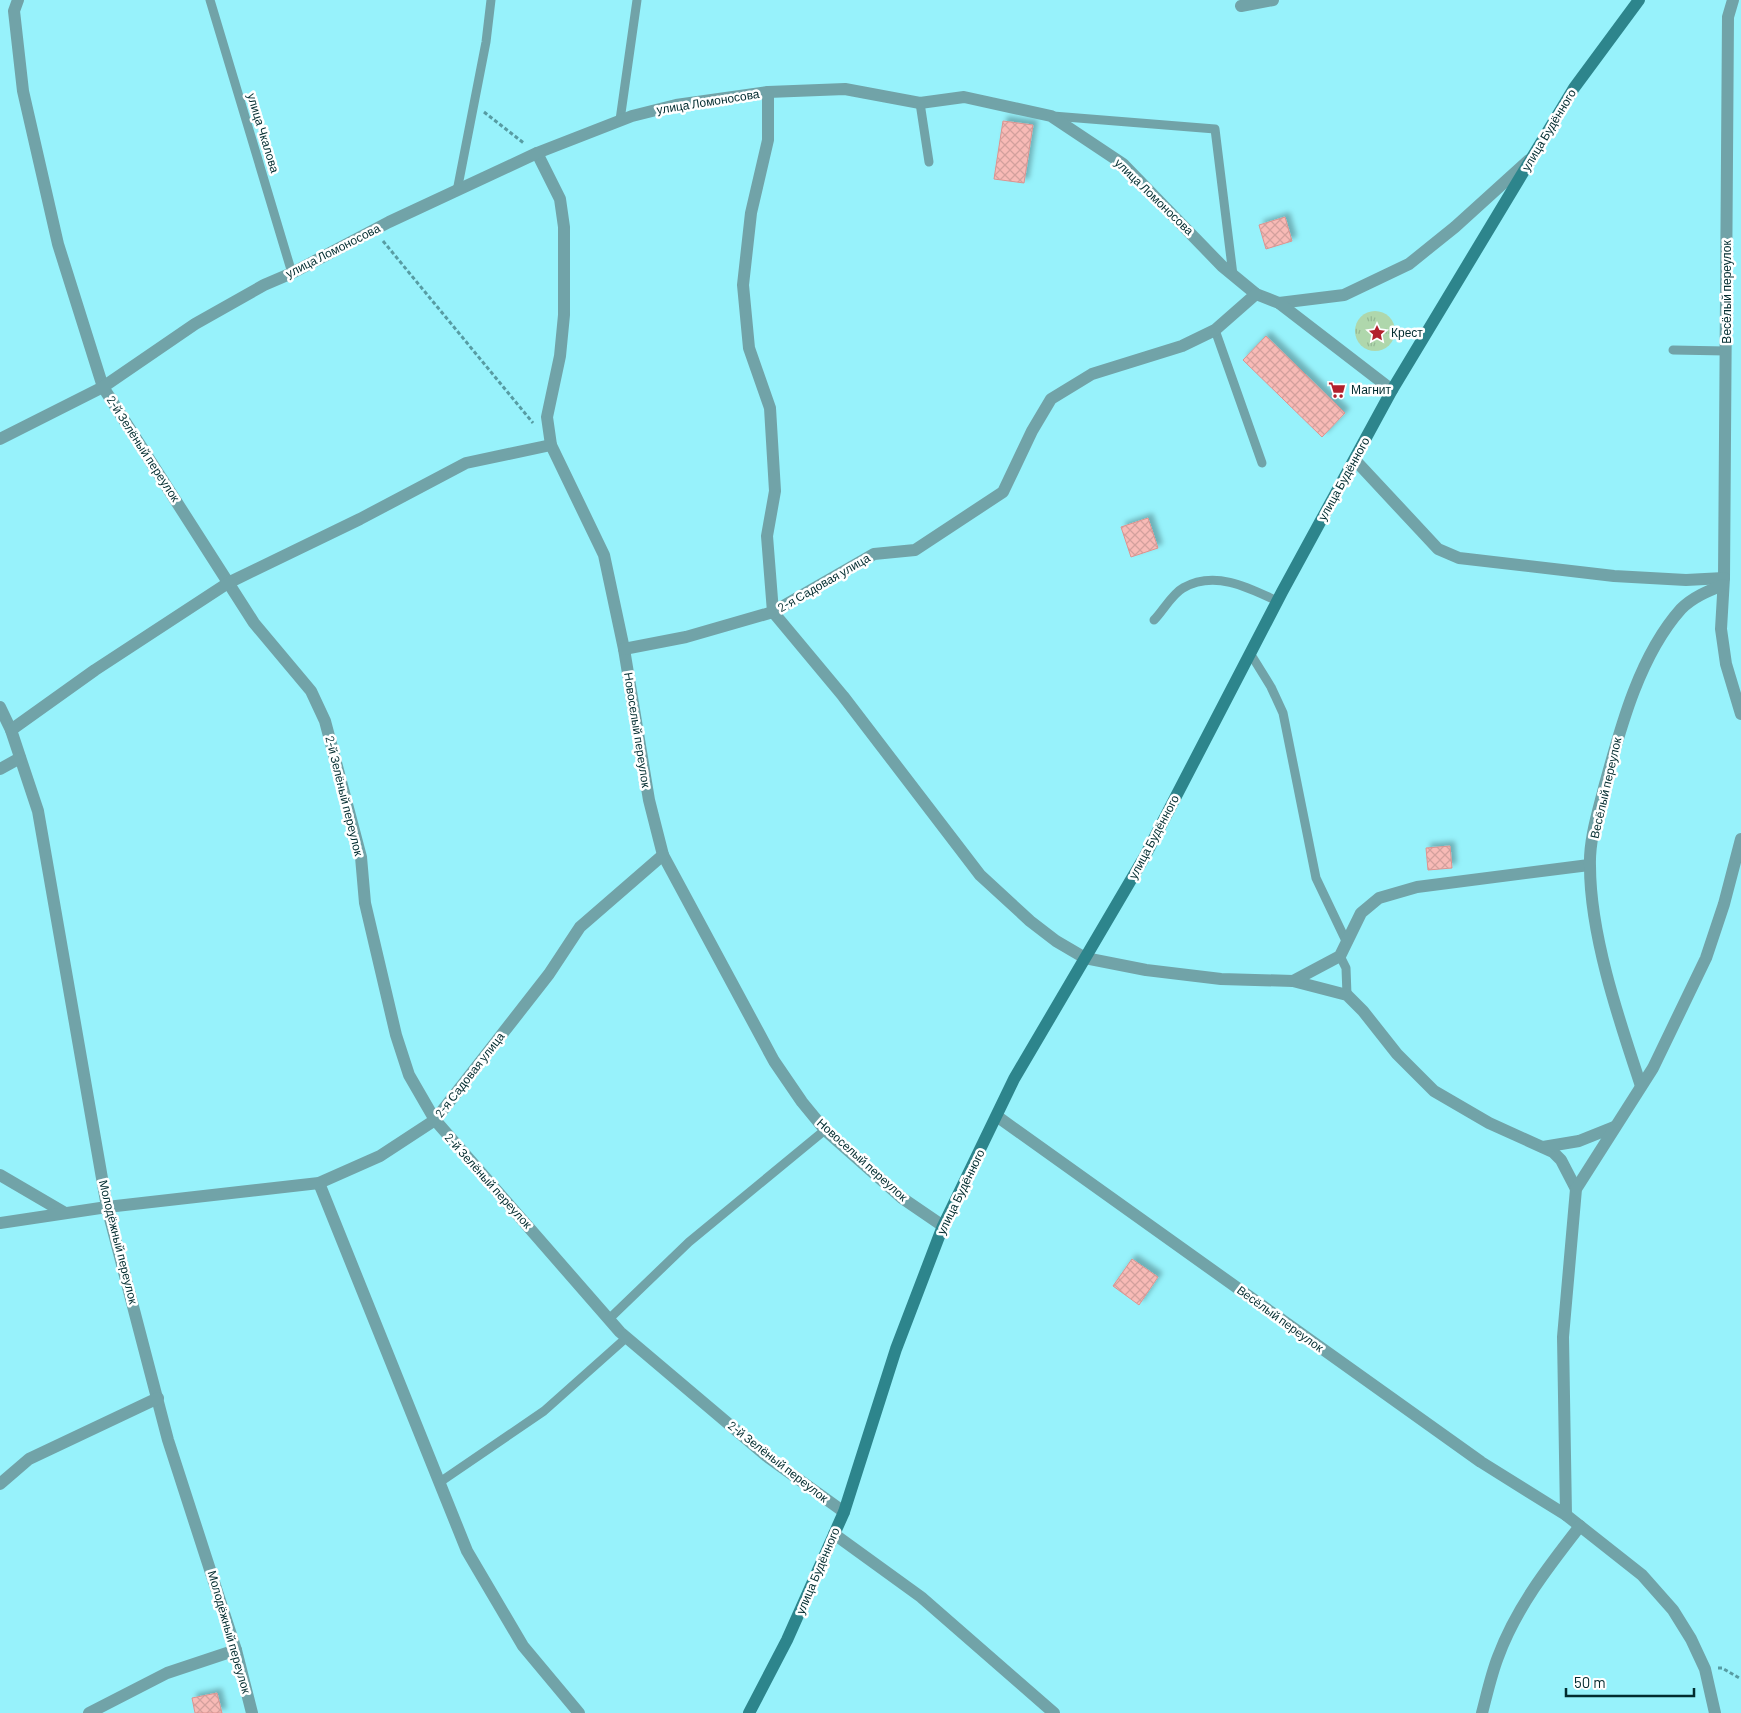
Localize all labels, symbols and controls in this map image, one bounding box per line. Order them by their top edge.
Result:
street label: улица Ломоносова [655,86,761,117]
street label: улица Будённого [1518,86,1579,173]
street label: улица Чкалова [244,91,283,175]
street label: улица Ломоносова [1112,155,1197,238]
street label: улица Ломоносова [283,220,383,281]
street label: Весёлый переулок [1719,240,1734,344]
place icon: Крест [1367,323,1387,343]
place label: Крест [1391,325,1423,340]
supermarket icon: Магнит [1327,380,1347,400]
place label: Магнит [1351,382,1392,396]
street label: 2-й Зелёный переулок [104,393,184,505]
street label: улица Будённого [1314,434,1373,523]
street label: 2-я Садовая улица [775,550,873,615]
street label: Новоселый переулок [621,671,654,789]
street label: 2-й Зелёный переулок [322,734,367,858]
street label: Весёлый переулок [1587,735,1625,840]
street label: улица Будённого [1125,792,1182,881]
street label: 2-я Садовая улица [432,1029,508,1120]
street label: Новоселый переулок [814,1115,911,1205]
street label: 2-й Зелёный переулок [442,1130,536,1232]
street label: улица Будённого [933,1146,988,1237]
street label: Молодёжный переулок [96,1178,141,1306]
street label: Весёлый переулок [1234,1282,1327,1355]
street label: 2-й Зелёный переулок [725,1418,832,1506]
street label: улица Будённого [792,1525,843,1617]
street label: Молодёжный переулок [205,1569,254,1696]
scale bar [1566,1666,1694,1698]
text: 50 m [1574,1673,1606,1691]

